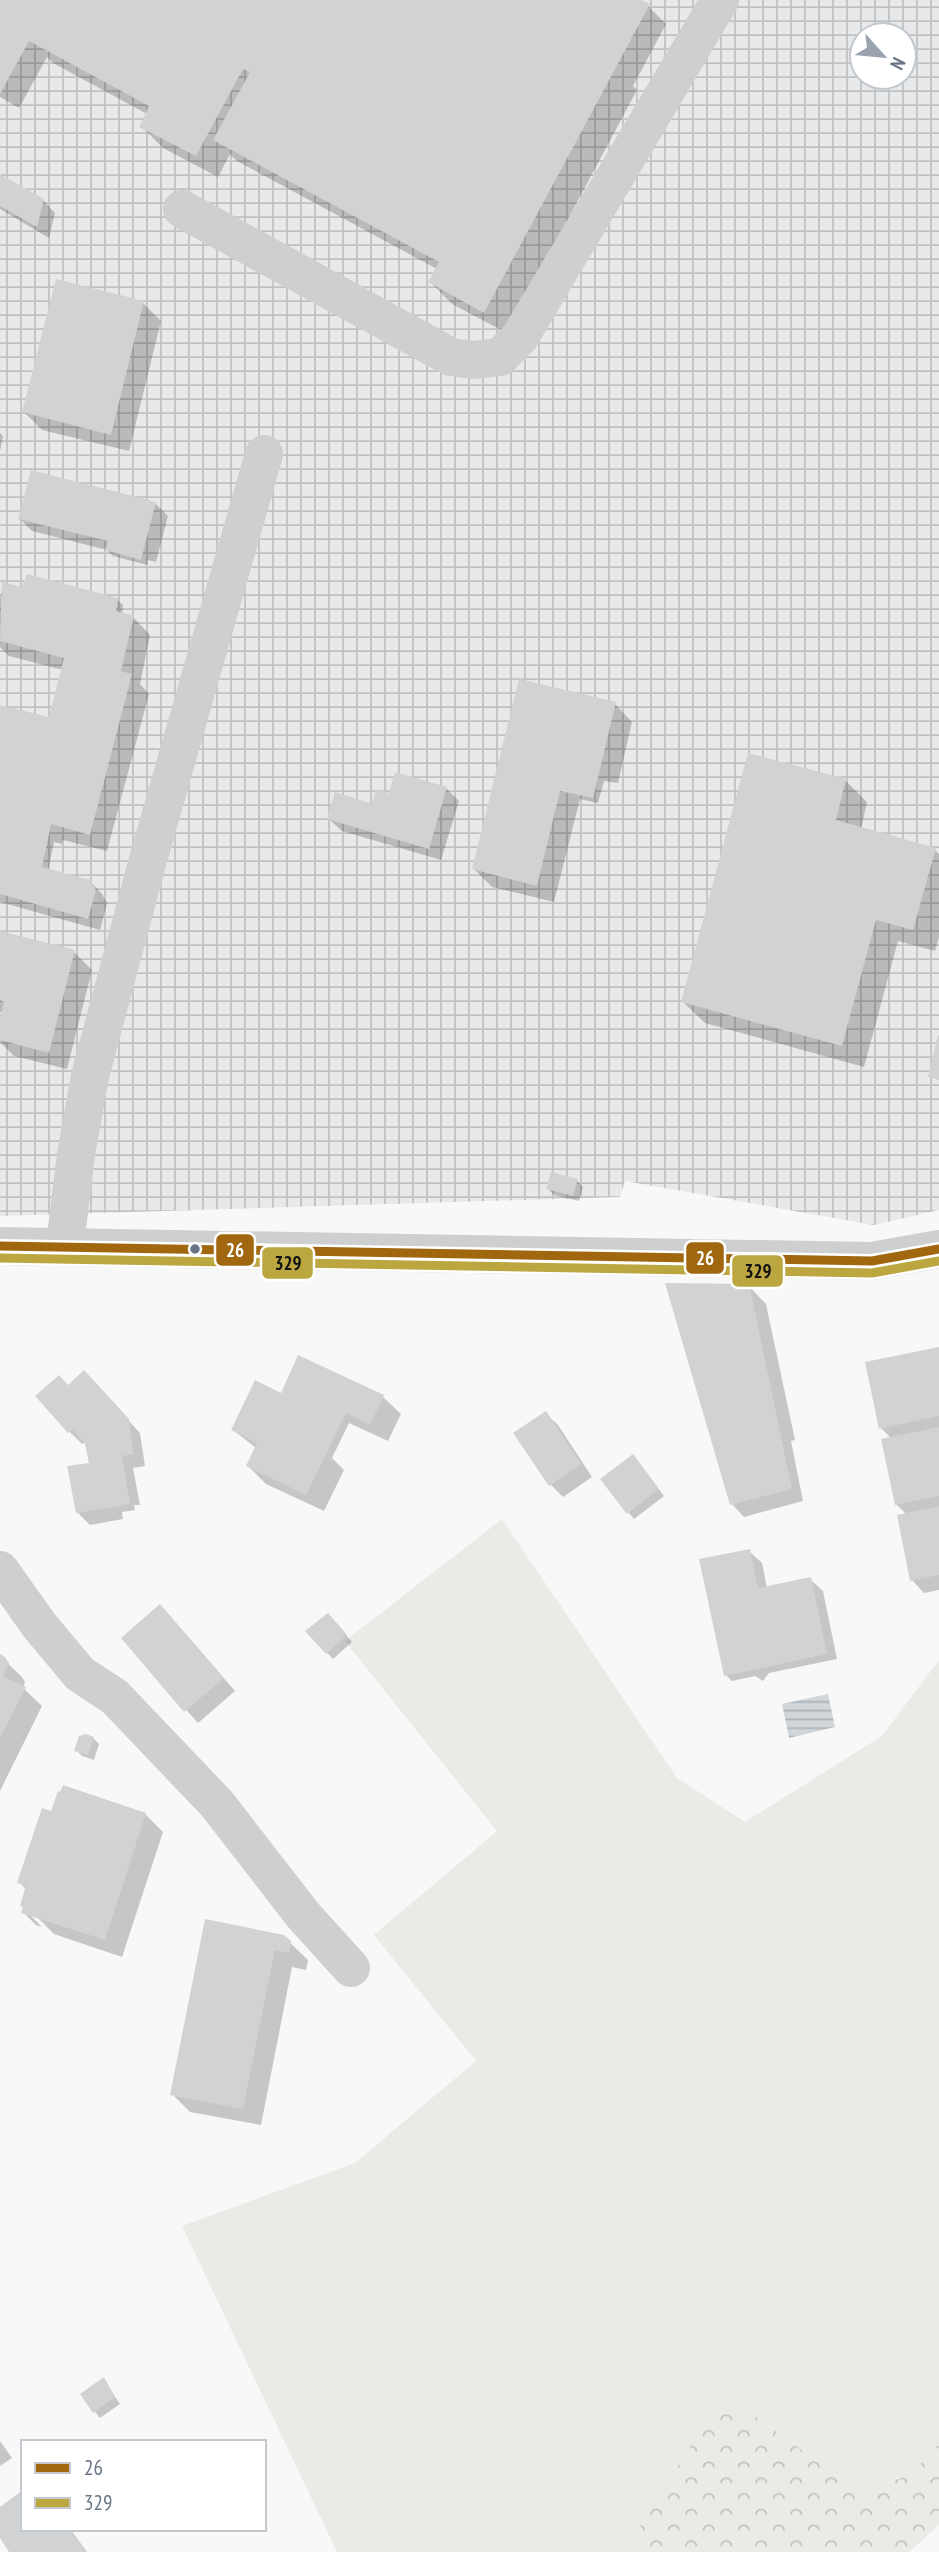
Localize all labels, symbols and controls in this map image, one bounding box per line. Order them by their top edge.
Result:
north arrow [848,21,918,91]
text: N [885,54,911,74]
line badge: 26 [215,1233,255,1267]
text: 26 [226,1238,244,1262]
line badge: 26 [685,1241,725,1275]
unlabelled marker [188,1242,202,1256]
line badge: 329 [261,1246,314,1280]
text: 26 [696,1246,714,1270]
text: 329 [274,1251,302,1275]
line badge: 329 [731,1254,784,1288]
text: 329 [744,1259,772,1283]
legend [21,2440,266,2531]
text: 26 [84,2454,103,2481]
text: 329 [84,2489,112,2516]

